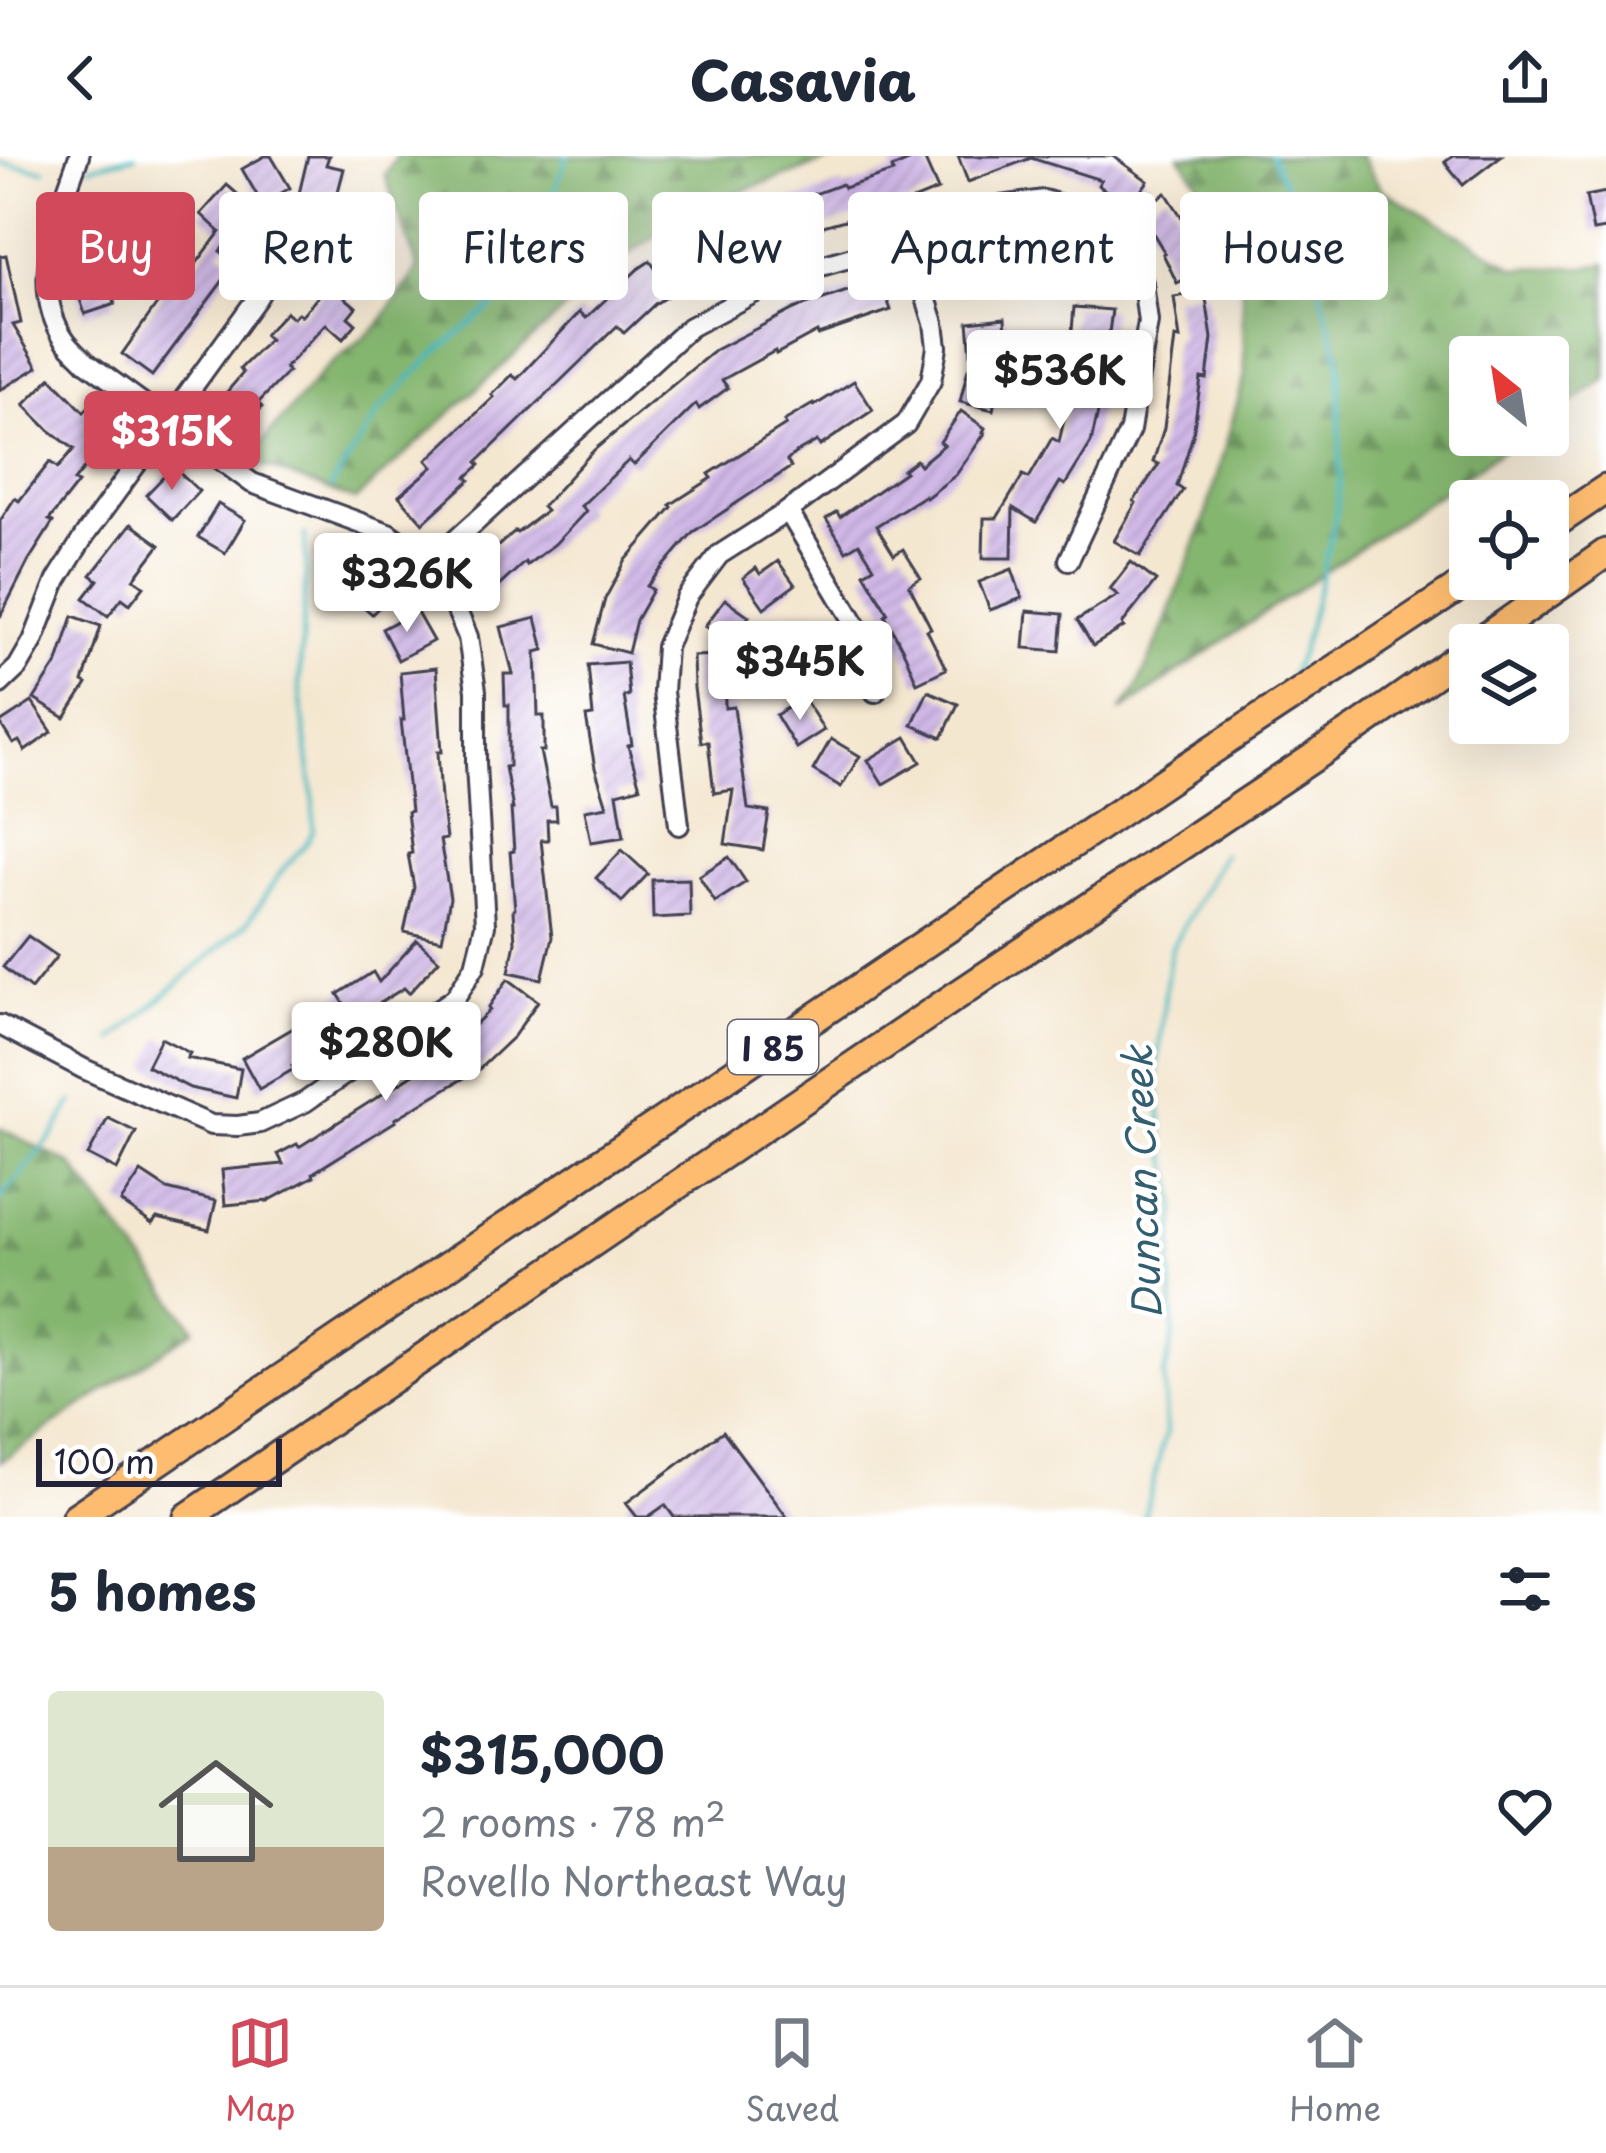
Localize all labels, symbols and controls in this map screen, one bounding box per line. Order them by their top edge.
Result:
text: Casavia [690,38,916,119]
icon: back [48,45,114,111]
icon: share [1492,45,1558,111]
chip: Buy [36,192,195,300]
chip: Rent [219,192,395,300]
chip: Filters [419,192,628,300]
chip: New [652,192,824,300]
chip: Apartment [848,192,1156,300]
chip: House [1180,192,1388,300]
pin: $536K [976,330,1144,432]
north arrow [1449,336,1569,456]
map controls [1449,336,1569,744]
text: $536K [994,339,1126,398]
pin: $315K [88,391,256,493]
text: $315K [111,400,233,459]
button: locate [1449,480,1569,600]
pin: $326K [323,533,491,635]
text: $326K [341,542,473,601]
pin: $345K [716,621,884,723]
button: layers [1449,624,1569,744]
text: $345K [735,630,865,689]
pin: $280K [302,1002,470,1104]
text: $280K [319,1011,453,1070]
road number: I 85 [728,1020,818,1074]
water label: Duncan Creek [1106,1042,1174,1320]
scale bar [36,1433,282,1486]
text: 100 m [54,1435,155,1485]
text: 5 homes [48,1551,257,1628]
icon: filters [1492,1556,1558,1622]
text: $315,000 [420,1714,665,1791]
icon: home [144,1739,288,1883]
icon: heart [1492,1778,1558,1844]
text: 2 rooms · 78 m² [420,1791,726,1850]
text: Rovello Northeast Way [420,1850,848,1909]
tab: Map [225,2010,296,2132]
tab: Saved [746,2010,839,2132]
tab: Home [1289,2010,1381,2132]

